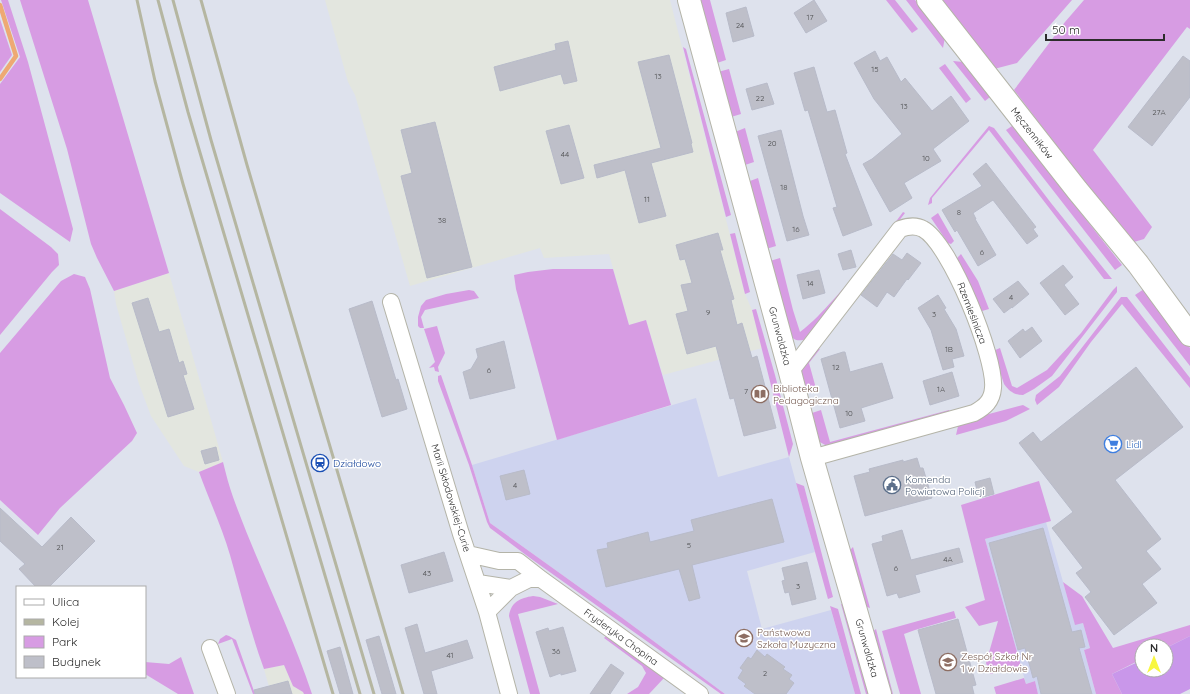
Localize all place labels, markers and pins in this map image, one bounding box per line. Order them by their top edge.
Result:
place label: Biblioteka Pedagogiczna [773,382,839,407]
library icon: Biblioteka Pedagogiczna [750,384,770,404]
supermarket icon: Lidl [1103,434,1123,454]
place label: Lidl [1126,438,1142,451]
station icon: Działdowo [310,453,330,473]
place label: Działdowo [333,457,381,470]
place label: Komenda Powiatowa Policji [905,473,985,498]
public building icon: Komenda Powiatowa Policji [882,475,902,495]
place label: Państwowa Szkoła Muzyczna [757,626,836,651]
school or university icon: Państwowa Szkoła Muzyczna [734,628,754,648]
place label: Zespół Szkoł Nr 1 w Działdowie [961,650,1033,675]
school or university icon: Zespół Szkoł Nr 1 w Działdowie [938,652,958,672]

